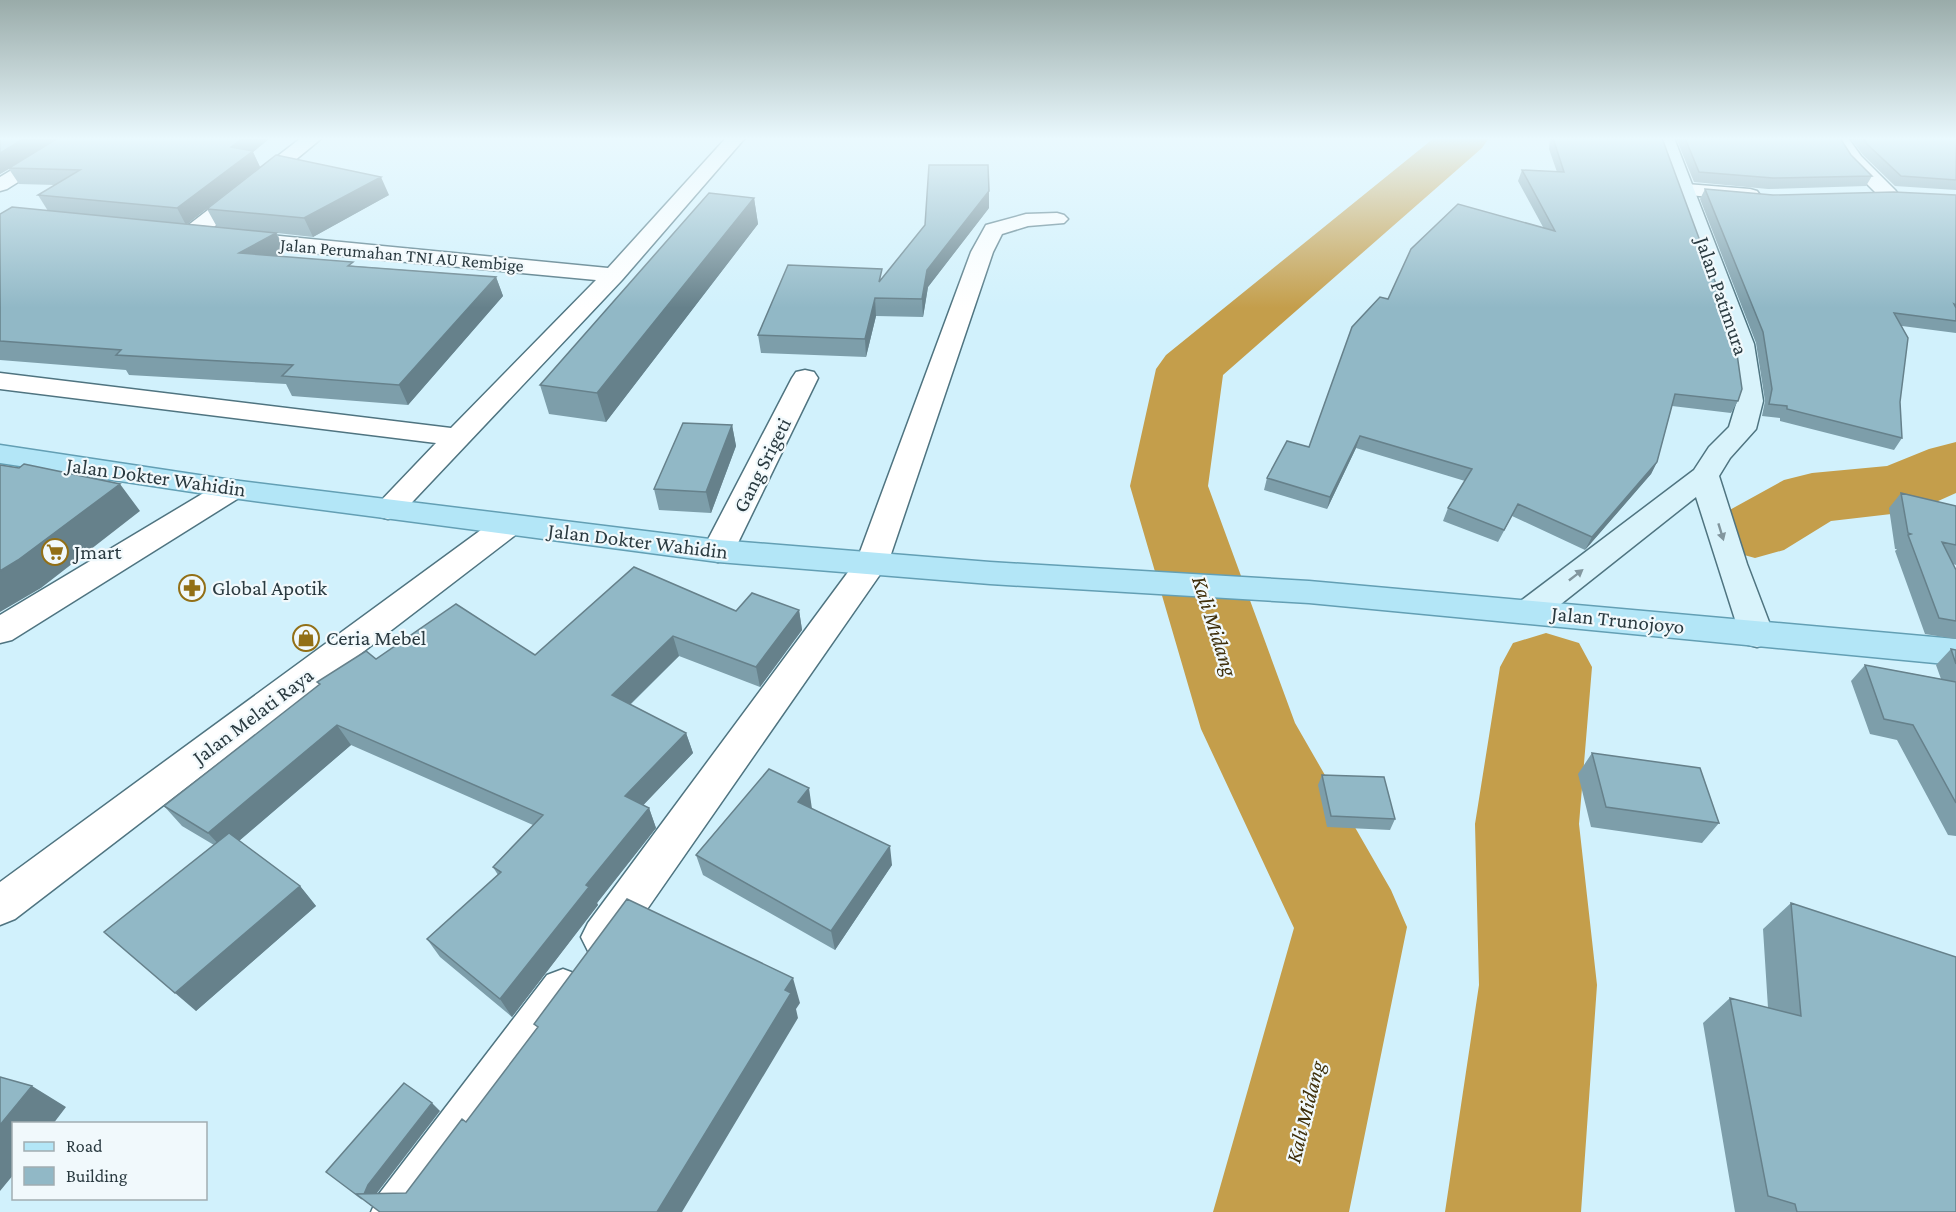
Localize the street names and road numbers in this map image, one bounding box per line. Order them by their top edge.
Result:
street label: Jalan Patimura [1690,232,1754,359]
street label: Jalan Perumahan TNI AU Rembige [277,234,525,276]
street label: Gang Srigeti [728,413,796,516]
street label: Jalan Dokter Wahidin [63,452,247,501]
street label: Jalan Dokter Wahidin [545,518,729,564]
street label: Jalan Trunojoyo [1548,601,1686,639]
street label: Jalan Melati Raya [186,663,318,770]

